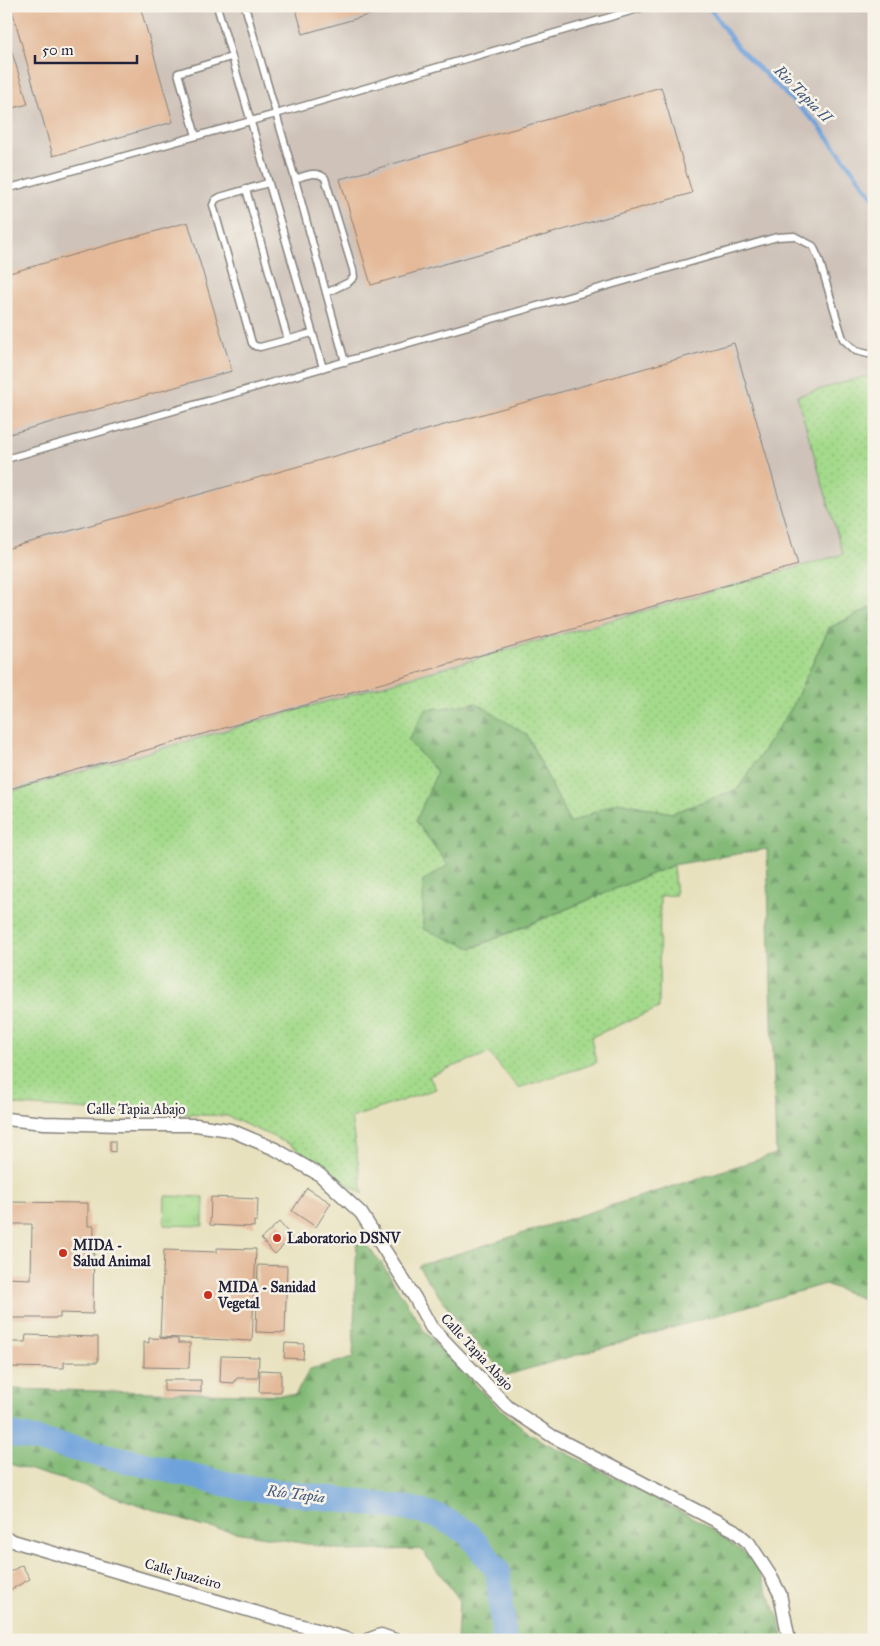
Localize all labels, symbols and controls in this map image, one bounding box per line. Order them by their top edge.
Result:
scale bar [35,32,138,64]
text: 50 m [42,41,74,59]
water label: Rio Tapia II [769,61,837,129]
street label: Calle Tapia Abajo [87,1101,185,1118]
place label: Laboratorio DSNV [287,1230,402,1247]
marker: Laboratorio DSNV [271,1232,283,1244]
place label: MIDA - Salud Animal [73,1237,152,1270]
marker: MIDA - Salud Animal [57,1247,69,1259]
place label: MIDA - Sanidad Vegetal [217,1279,317,1313]
marker: MIDA - Sanidad Vegetal [202,1289,214,1301]
street label: Calle Tapia Abajo [437,1310,517,1394]
water label: Río Tapia [265,1481,326,1507]
street label: Calle Juazeiro [142,1555,223,1594]

